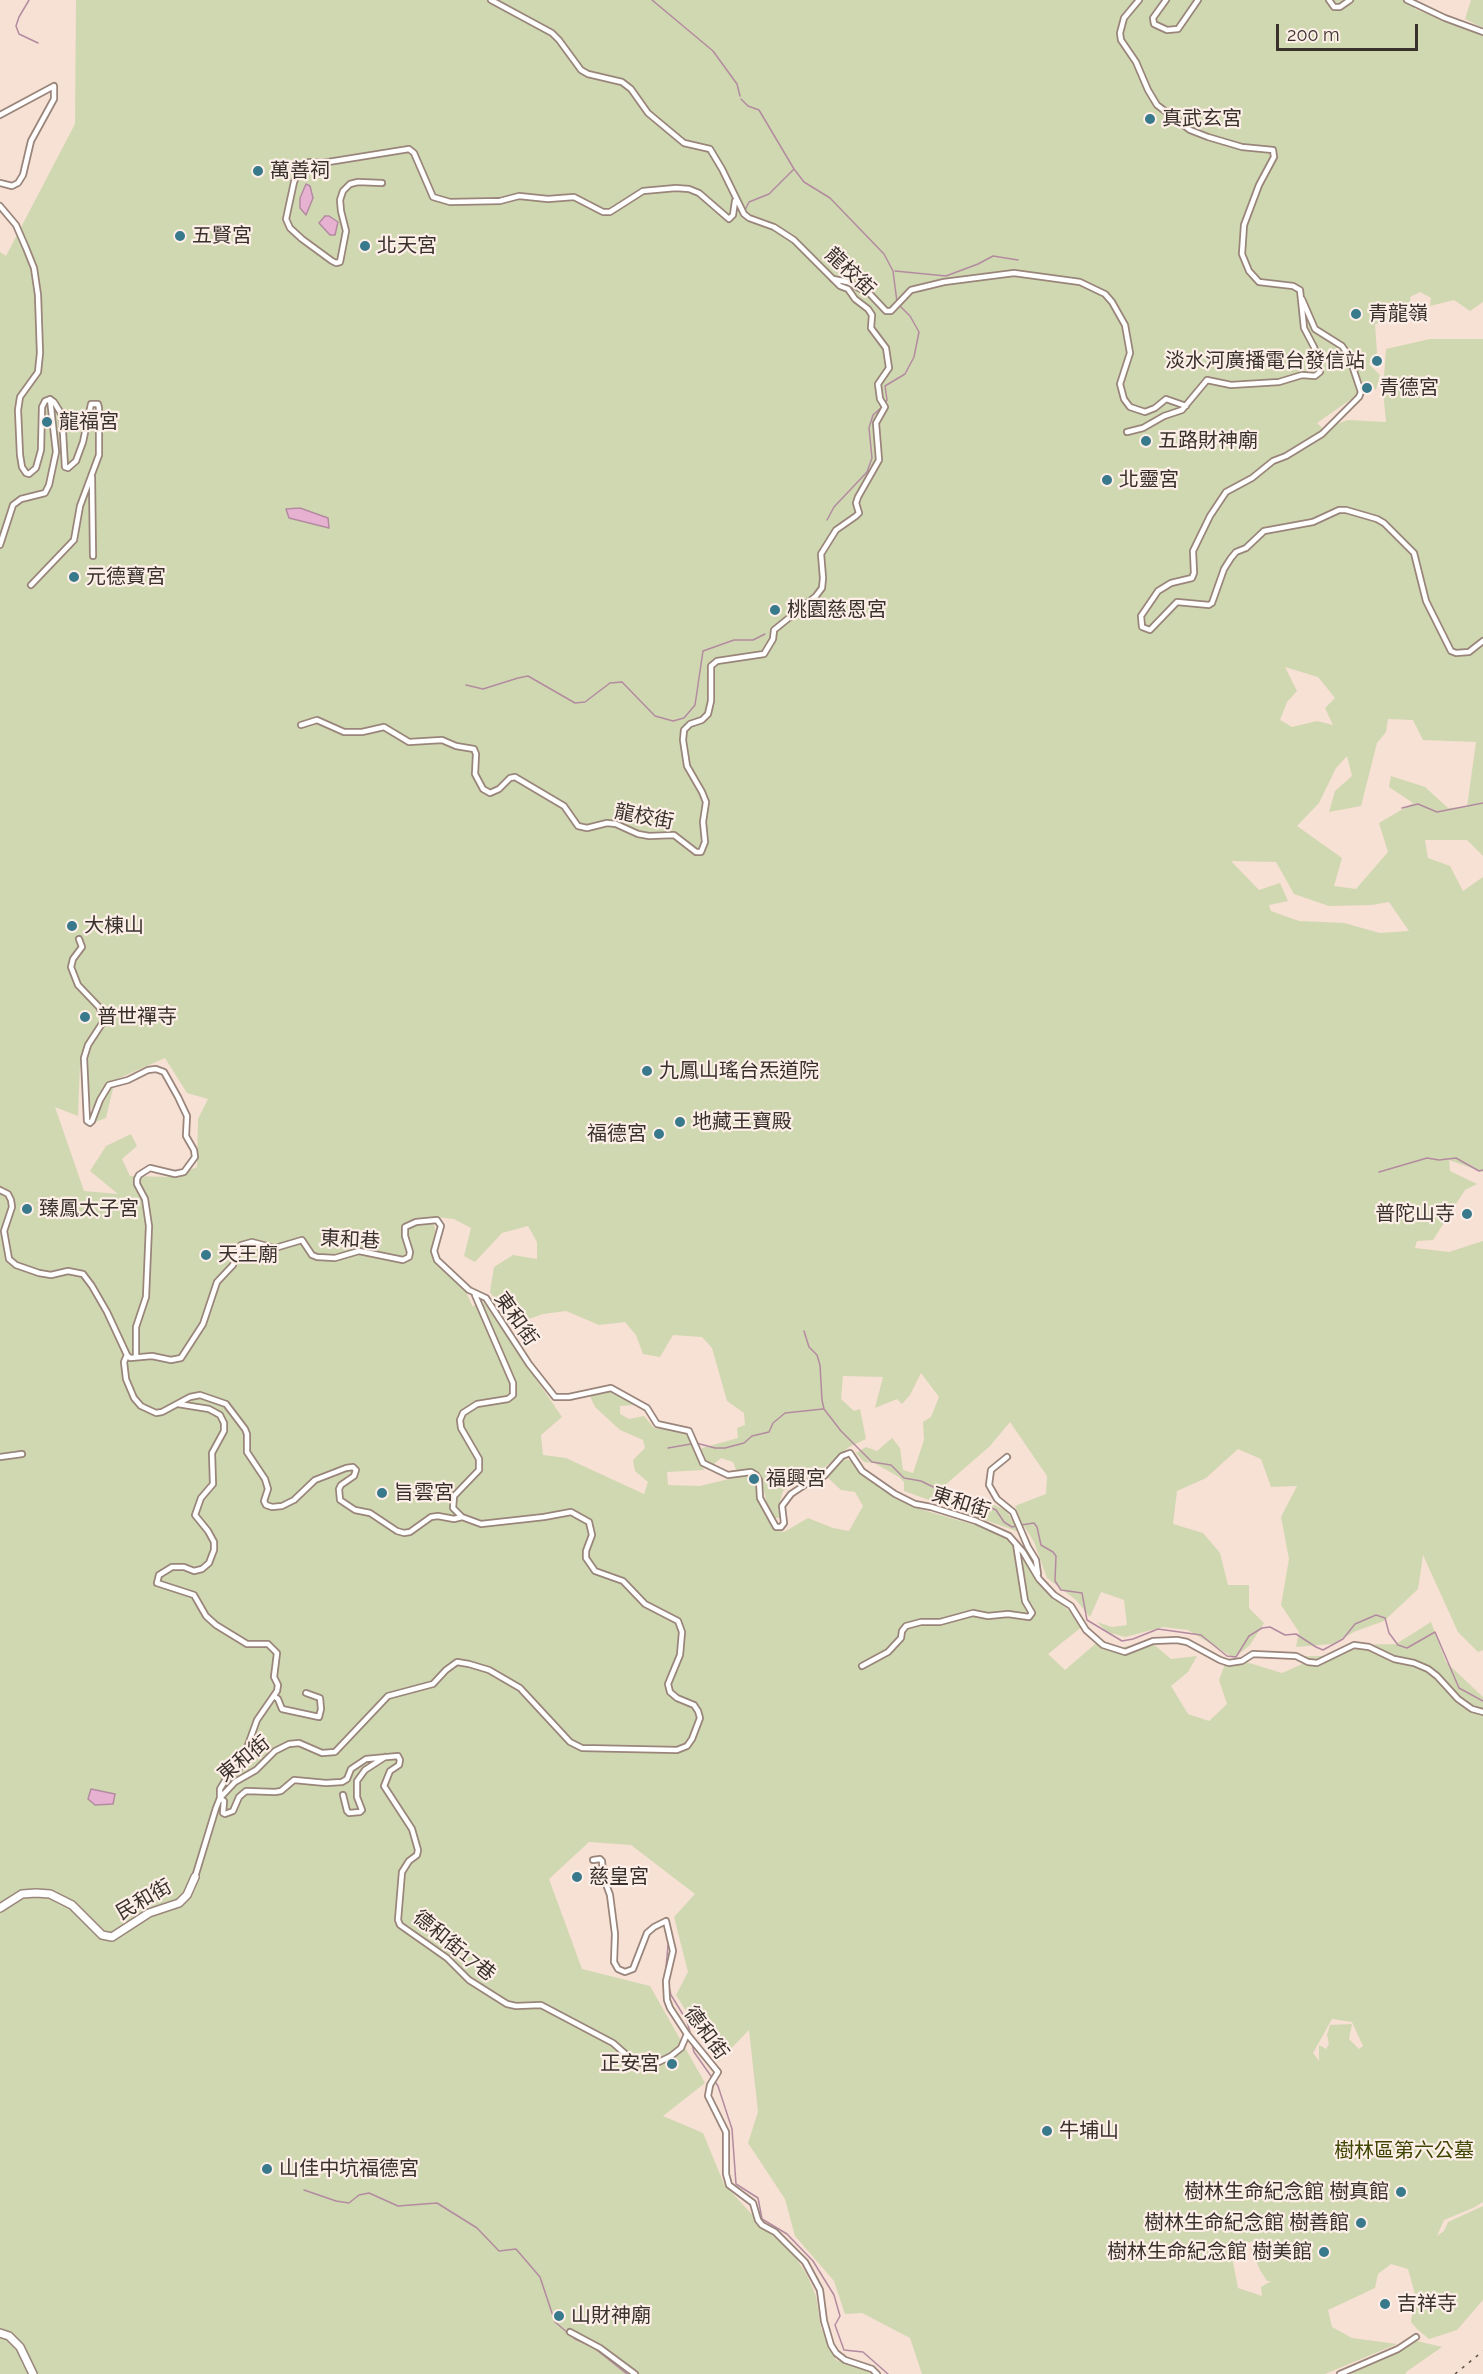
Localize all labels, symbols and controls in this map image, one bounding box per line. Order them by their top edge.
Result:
scale bar [1279,12,1422,50]
text: 200 m [1287,24,1340,45]
place label: 真武玄宮 [1162,107,1242,131]
marker: 真武玄宮 [1143,112,1157,126]
place label: 萬善祠 [270,159,330,183]
marker: 萬善祠 [251,164,265,178]
place label: 五賢宮 [192,224,252,248]
marker: 五賢宮 [173,229,187,243]
place label: 北天宮 [377,234,437,258]
marker: 北天宮 [358,239,372,253]
street label: 龍校街 [820,243,880,301]
place label: 青龍嶺 [1368,302,1428,326]
marker: 青龍嶺 [1349,307,1363,321]
place label: 淡水河廣播電台發信站 [1165,349,1365,373]
marker: 淡水河廣播電台發信站 [1370,354,1384,368]
place label: 青德宮 [1379,376,1439,400]
marker: 青德宮 [1360,381,1374,395]
place label: 龍福宮 [59,410,119,434]
marker: 龍福宮 [40,415,54,429]
place label: 五路財神廟 [1158,429,1258,453]
marker: 五路財神廟 [1139,434,1153,448]
place label: 北靈宮 [1119,468,1179,492]
marker: 北靈宮 [1100,473,1114,487]
place label: 元德寶宮 [86,565,166,589]
marker: 元德寶宮 [67,570,81,584]
place label: 桃園慈恩宮 [787,598,887,622]
marker: 桃園慈恩宮 [768,603,782,617]
street label: 龍校街 [612,799,676,835]
place label: 大棟山 [84,914,144,938]
marker: 大棟山 [65,919,79,933]
place label: 普世禪寺 [97,1005,177,1029]
marker: 普世禪寺 [78,1010,92,1024]
place label: 九鳳山瑤台炁道院 [659,1059,819,1083]
marker: 九鳳山瑤台炁道院 [640,1064,654,1078]
place label: 地藏王寶殿 [692,1110,792,1134]
marker: 地藏王寶殿 [673,1115,687,1129]
place label: 福德宮 [587,1122,647,1146]
marker: 福德宮 [652,1127,666,1141]
place label: 臻鳳太子宮 [39,1197,139,1221]
marker: 臻鳳太子宮 [20,1202,34,1216]
place label: 普陀山寺 [1375,1202,1455,1226]
marker: 普陀山寺 [1460,1207,1474,1221]
street label: 東和巷 [319,1226,381,1254]
place label: 天王廟 [218,1243,278,1267]
marker: 天王廟 [199,1248,213,1262]
street label: 東和街 [489,1288,543,1350]
place label: 福興宮 [766,1467,826,1491]
marker: 福興宮 [747,1472,761,1486]
place label: 旨雲宮 [394,1481,454,1505]
street label: 東和街 [929,1482,993,1524]
marker: 旨雲宮 [375,1486,389,1500]
street label: 東和街 [213,1731,275,1787]
place label: 慈皇宮 [589,1865,649,1889]
marker: 慈皇宮 [570,1870,584,1884]
street label: 民和街 [112,1875,176,1925]
street label: 德和街17巷 [408,1905,500,1987]
street label: 德和街 [679,2002,733,2064]
place label: 正安宮 [600,2052,660,2076]
marker: 正安宮 [665,2057,679,2071]
place label: 牛埔山 [1059,2119,1119,2143]
marker: 牛埔山 [1040,2124,1054,2138]
park label: 樹林區第六公墓 [1334,2139,1474,2163]
place label: 山佳中坑福德宮 [279,2157,419,2181]
marker: 山佳中坑福德宮 [260,2162,274,2176]
place label: 樹林生命紀念館 樹真館 [1184,2180,1389,2204]
marker: 樹林生命紀念館 樹真館 [1394,2185,1408,2199]
place label: 樹林生命紀念館 樹善館 [1144,2211,1349,2235]
marker: 樹林生命紀念館 樹善館 [1354,2216,1368,2230]
place label: 樹林生命紀念館 樹美館 [1107,2240,1312,2264]
marker: 樹林生命紀念館 樹美館 [1317,2245,1331,2259]
place label: 吉祥寺 [1397,2292,1457,2316]
marker: 吉祥寺 [1378,2297,1392,2311]
place label: 山財神廟 [571,2304,651,2328]
marker: 山財神廟 [552,2309,566,2323]

